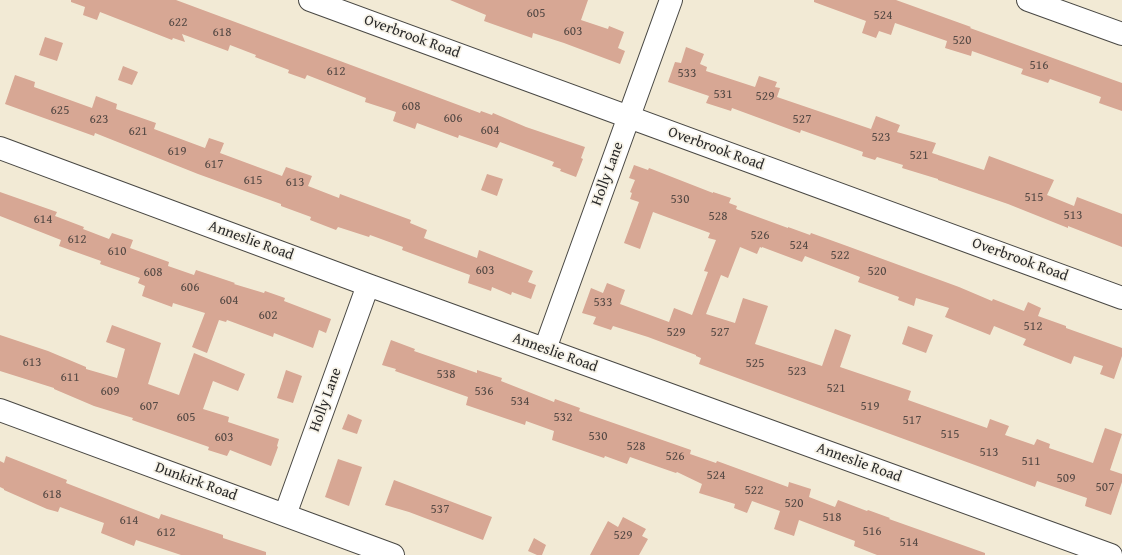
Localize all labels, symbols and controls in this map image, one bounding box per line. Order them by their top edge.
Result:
house number: 605 [527,6,545,22]
house number: 524 [874,8,892,24]
street label: Overbrook Road [362,11,462,63]
house number: 622 [169,15,187,31]
house number: 603 [564,24,582,40]
house number: 618 [213,25,231,41]
house number: 520 [953,33,971,49]
house number: 516 [1030,58,1048,74]
house number: 612 [327,64,345,80]
house number: 533 [678,66,696,82]
house number: 531 [714,87,732,103]
house number: 529 [756,89,774,105]
house number: 608 [402,99,420,115]
house number: 625 [51,103,69,119]
house number: 606 [444,111,462,127]
house number: 623 [90,112,108,128]
house number: 527 [793,112,811,128]
house number: 604 [481,123,499,139]
street label: Overbrook Road [666,123,766,175]
house number: 621 [129,124,147,140]
house number: 523 [872,130,890,146]
street label: Holly Lane [588,140,628,208]
house number: 619 [168,144,186,160]
house number: 521 [910,148,928,164]
house number: 617 [205,157,223,173]
house number: 615 [244,173,262,189]
house number: 613 [286,175,304,191]
house number: 515 [1025,190,1043,206]
house number: 530 [671,192,689,208]
house number: 513 [1064,208,1082,224]
house number: 528 [709,209,727,225]
house number: 614 [34,212,52,228]
street label: Anneslie Road [206,217,296,265]
house number: 526 [751,228,769,244]
house number: 612 [68,232,86,248]
street label: Overbrook Road [970,234,1070,286]
house number: 524 [790,238,808,254]
house number: 610 [108,244,126,260]
house number: 522 [831,248,849,264]
house number: 603 [476,263,494,279]
house number: 520 [868,264,886,280]
house number: 608 [144,265,162,281]
house number: 606 [181,280,199,296]
house number: 604 [220,293,238,309]
house number: 533 [594,295,612,311]
house number: 602 [259,308,277,324]
house number: 512 [1024,319,1042,335]
house number: 529 [667,325,685,341]
house number: 527 [711,325,729,341]
street label: Anneslie Road [510,329,600,377]
house number: 613 [23,355,41,371]
house number: 525 [746,356,764,372]
house number: 523 [788,364,806,380]
street label: Holly Lane [306,366,346,434]
house number: 538 [437,367,455,383]
house number: 611 [61,370,79,386]
house number: 521 [827,381,845,397]
house number: 609 [101,384,119,400]
house number: 536 [475,384,493,400]
house number: 534 [511,394,529,410]
house number: 607 [140,399,158,415]
house number: 519 [861,399,879,415]
house number: 605 [177,410,195,426]
house number: 532 [554,410,572,426]
house number: 517 [903,413,921,429]
house number: 515 [941,427,959,443]
house number: 530 [589,429,607,445]
house number: 603 [215,430,233,446]
house number: 528 [627,439,645,455]
street label: Anneslie Road [814,439,904,487]
house number: 513 [980,445,998,461]
house number: 526 [666,449,684,465]
house number: 511 [1022,454,1040,470]
street label: Dunkirk Road [153,459,239,505]
house number: 524 [707,468,725,484]
house number: 509 [1057,471,1075,487]
house number: 507 [1096,480,1114,496]
house number: 522 [745,483,763,499]
house number: 618 [43,487,61,503]
house number: 520 [785,496,803,512]
house number: 537 [431,502,449,518]
house number: 518 [823,510,841,526]
house number: 614 [120,513,138,529]
house number: 516 [863,524,881,540]
house number: 612 [157,525,175,541]
house number: 529 [614,528,632,544]
house number: 514 [900,535,918,551]

